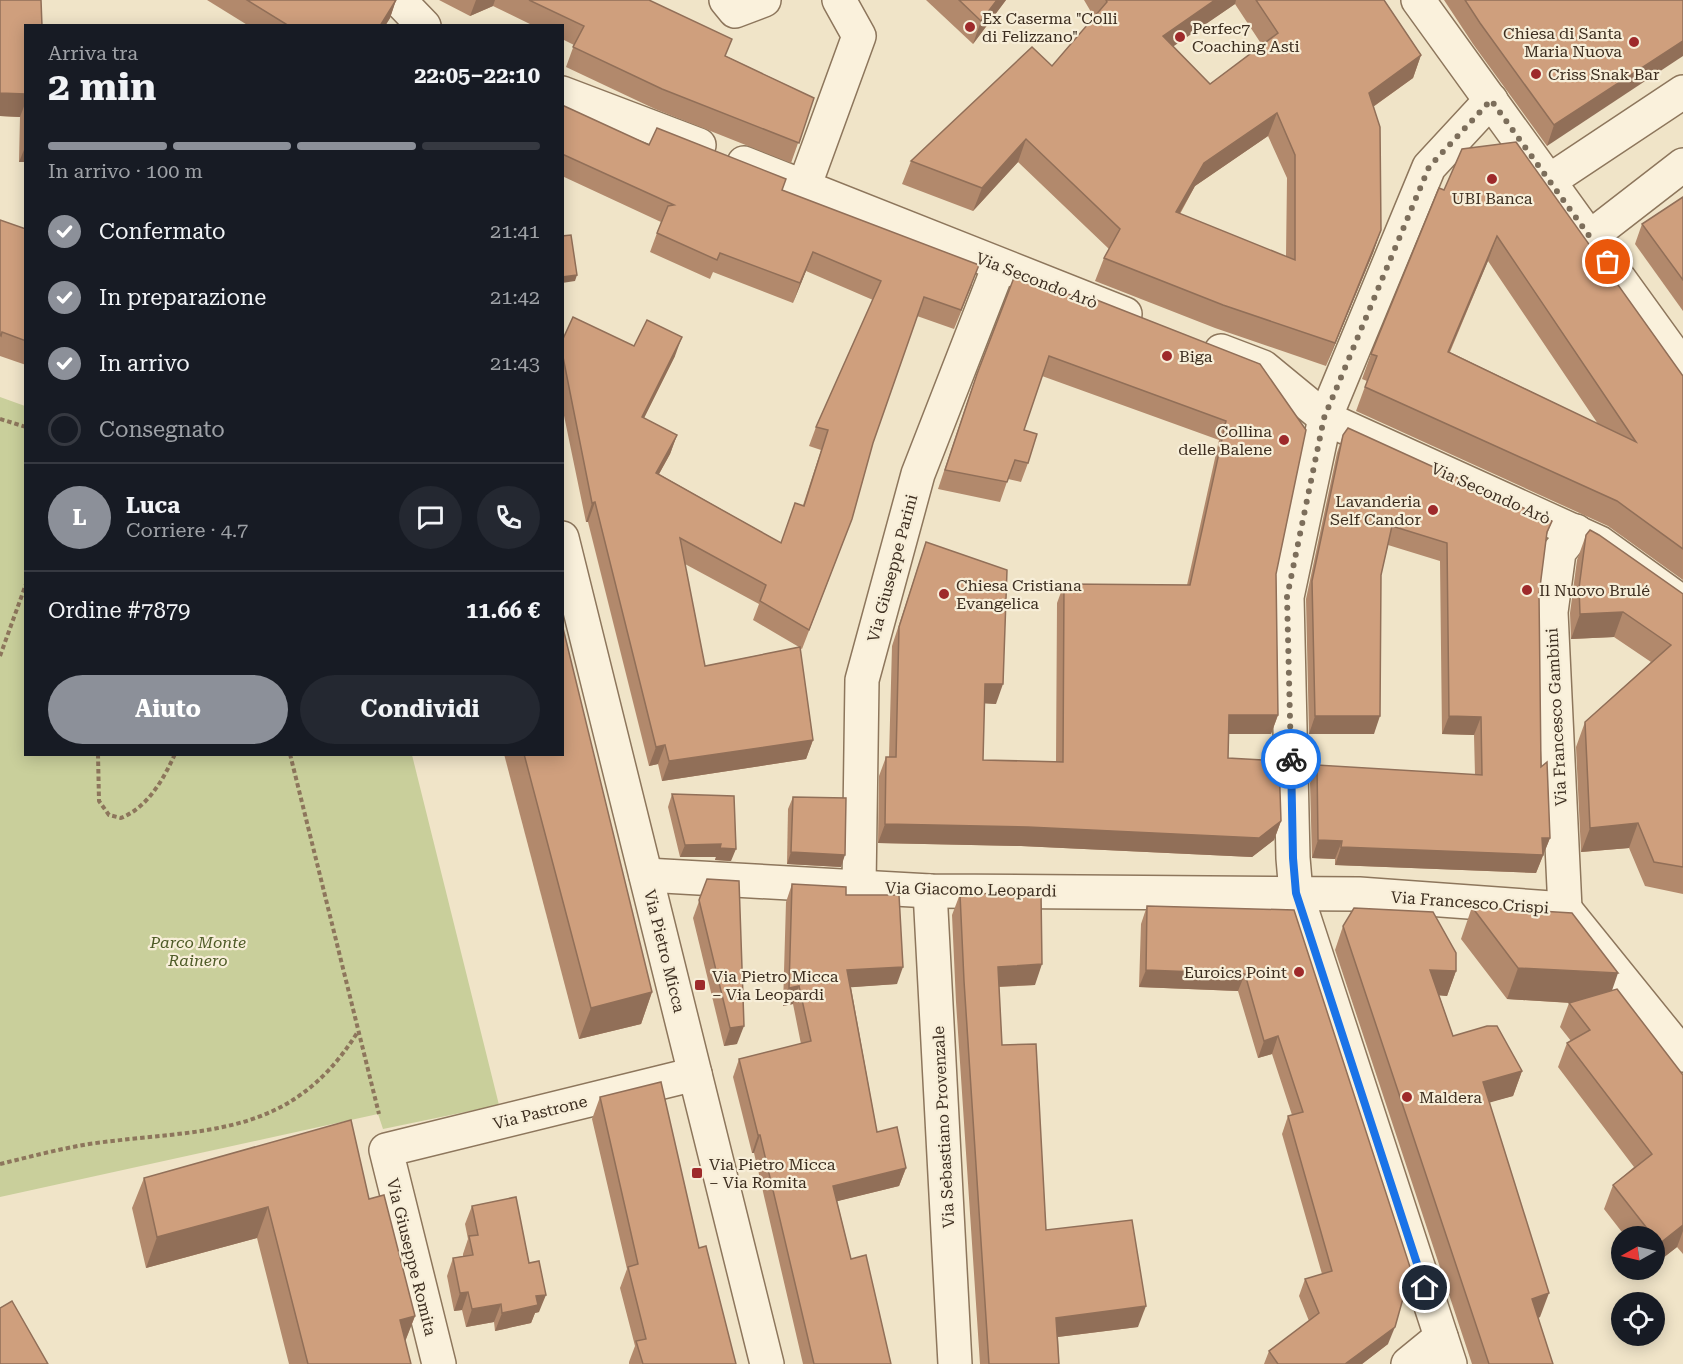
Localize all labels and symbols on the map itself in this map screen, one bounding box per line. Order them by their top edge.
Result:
place label: Ex Caserma "Colli di Felizzano" [982,9,1118,46]
place label: Perfec7 Coaching Asti [1192,19,1300,56]
marker: Ex Caserma "Colli di Felizzano" [963,20,977,34]
place label: Chiesa di Santa Maria Nuova [1503,24,1622,61]
marker: Perfec7 Coaching Asti [1173,30,1187,44]
marker: Chiesa di Santa Maria Nuova [1627,35,1641,49]
place label: Criss Snak Bar [1548,65,1660,84]
marker: Criss Snak Bar [1529,67,1543,81]
marker: UBI Banca [1485,172,1499,186]
place label: UBI Banca [1452,189,1533,208]
pin [1582,236,1633,287]
street label: Via Secondo Arò [973,249,1100,312]
place label: Biga [1179,347,1213,366]
marker: Biga [1160,349,1174,363]
place label: Collina delle Balene [1178,422,1272,459]
marker: Collina delle Balene [1277,433,1291,447]
street label: Via Secondo Arò [1428,459,1554,528]
street label: Via Giuseppe Parini [864,492,921,644]
place label: Lavanderia Self Candor [1330,492,1421,529]
marker: Lavanderia Self Candor [1426,503,1440,517]
place label: Chiesa Cristiana Evangelica [956,576,1082,613]
place label: Il Nuovo Brulé [1539,581,1650,600]
marker: Il Nuovo Brulé [1520,583,1534,597]
marker: Chiesa Cristiana Evangelica [937,587,951,601]
street label: Via Francesco Gambini [1542,627,1571,807]
courier [1261,729,1321,789]
street label: Via Giacomo Leopardi [885,879,1057,900]
street label: Via Pietro Micca [640,887,689,1015]
street label: Via Francesco Crispi [1390,887,1550,917]
park label: Parco Monte Rainero [149,933,246,970]
place label: Euroics Point [1184,963,1287,982]
marker: Euroics Point [1292,965,1306,979]
place label: Via Pietro Micca – Via Leopardi [712,967,839,1004]
marker: Via Pietro Micca – Via Leopardi [693,978,707,992]
street label: Via Sebastiano Provenzale [929,1025,958,1229]
place label: Maldera [1419,1088,1482,1107]
marker: Maldera [1400,1090,1414,1104]
street label: Via Pastrone [491,1092,589,1133]
place label: Via Pietro Micca – Via Romita [709,1155,836,1192]
marker: Via Pietro Micca – Via Romita [690,1166,704,1180]
street label: Via Giuseppe Romita [383,1176,440,1338]
north arrow [1611,1226,1665,1280]
pin [1399,1262,1450,1313]

